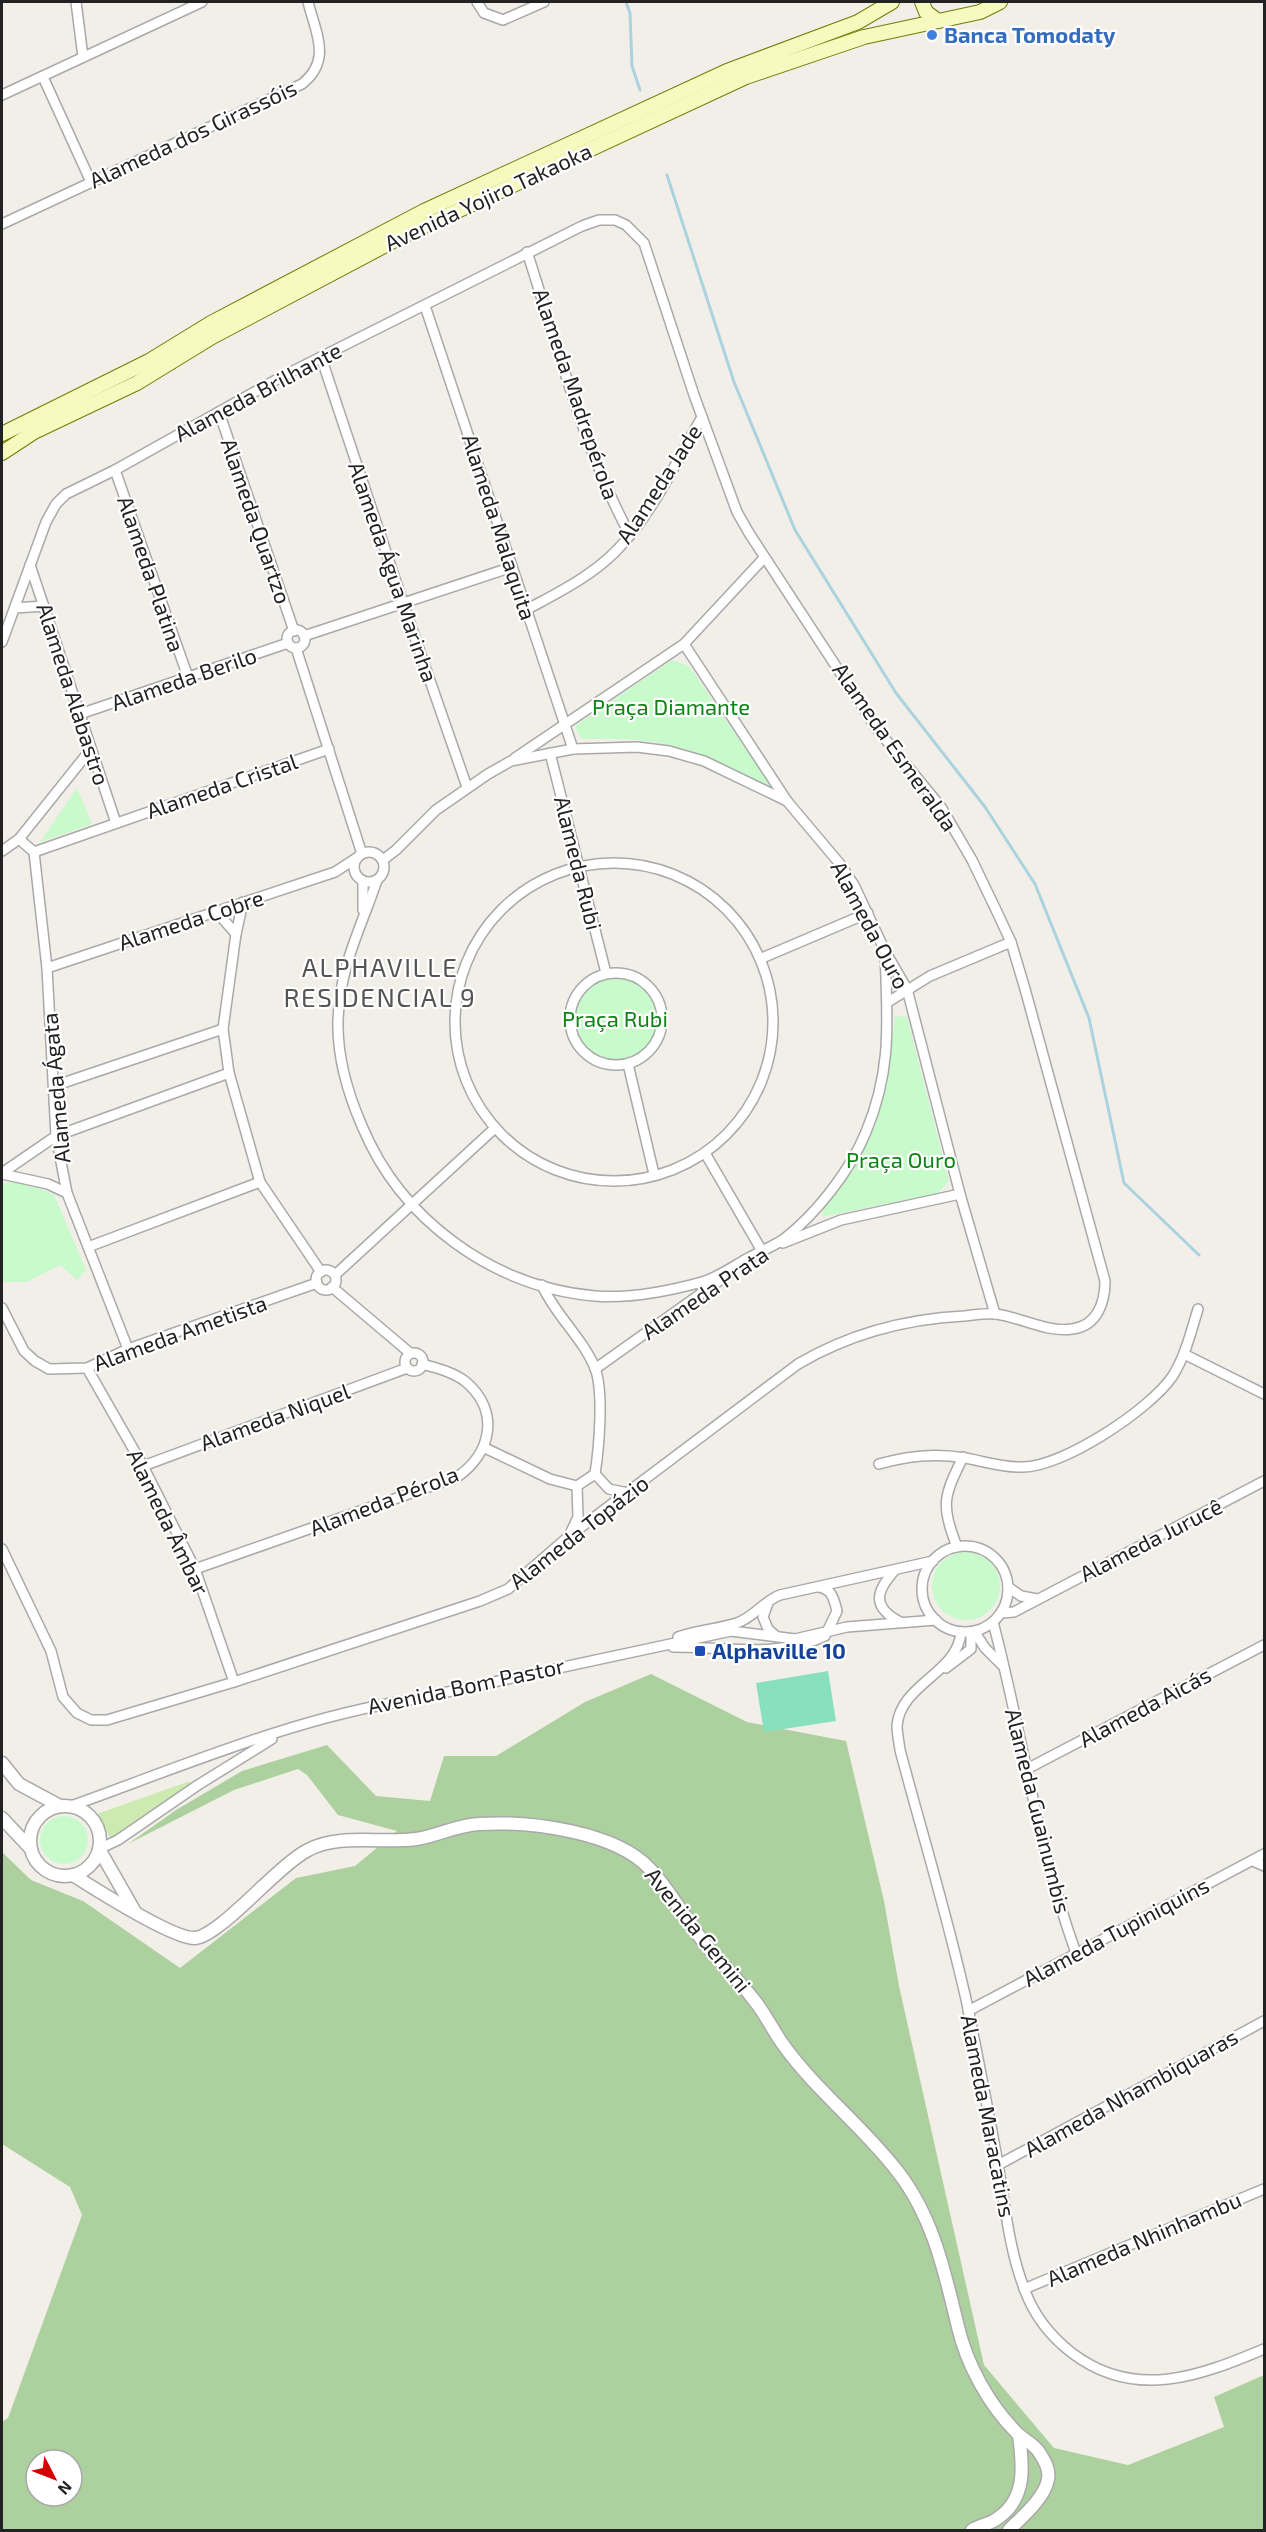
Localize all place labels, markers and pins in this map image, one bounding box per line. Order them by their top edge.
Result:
place label: Banca Tomodaty [944,21,1116,48]
marker: Banca Tomodaty [925,28,939,42]
place label: Alphaville 10 [712,1637,846,1663]
marker: Alphaville 10 [693,1644,707,1658]

